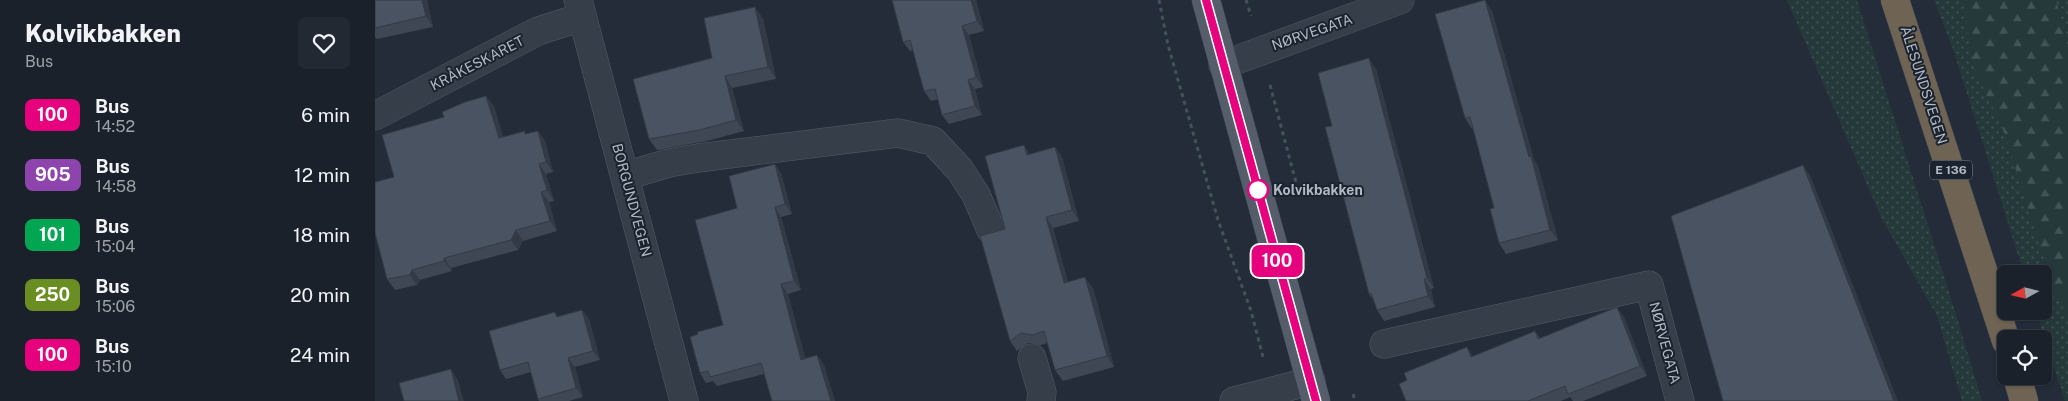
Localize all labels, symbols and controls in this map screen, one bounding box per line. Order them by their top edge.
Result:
street label: NØRVEGATA [1270,11,1354,53]
button: heart [298,17,350,69]
text: Kolvikbakken [25,19,181,47]
street label: ÅLESUNDSVEGEN [1897,23,1953,146]
street label: KRÅKESKARET [427,31,527,94]
text: Bus [25,52,53,71]
text: Bus [95,95,129,117]
text: 100 [37,104,68,125]
text: 6 min [301,104,350,126]
text: 14:52 [95,117,135,136]
street label: BORGUNDVEGEN [609,142,655,258]
text: Bus [96,155,130,177]
road number: E 136 [1930,160,1972,180]
text: 905 [35,164,71,185]
text: 12 min [294,164,350,186]
text: 14:58 [96,177,136,196]
marker: Kolvikbakken [1247,179,1269,201]
place label: Kolvikbakken [1273,182,1363,198]
text: Bus [95,215,129,237]
text: 101 [39,224,66,245]
text: 18 min [293,224,350,246]
text: 15:04 [95,237,135,256]
line badge: 100 [1248,245,1306,277]
text: 100 [1262,250,1292,271]
north arrow [1997,265,2053,320]
map controls [1997,265,2052,385]
text: Bus [95,275,130,297]
text: 250 [35,284,70,305]
text: 20 min [290,284,350,306]
text: 15:06 [95,297,135,316]
street label: NØRVEGATA [1646,300,1684,386]
button: locate [1997,330,2052,385]
text: Bus [95,335,129,357]
text: 100 [37,344,68,365]
text: 24 min [290,344,350,366]
text: 15:10 [95,357,132,376]

